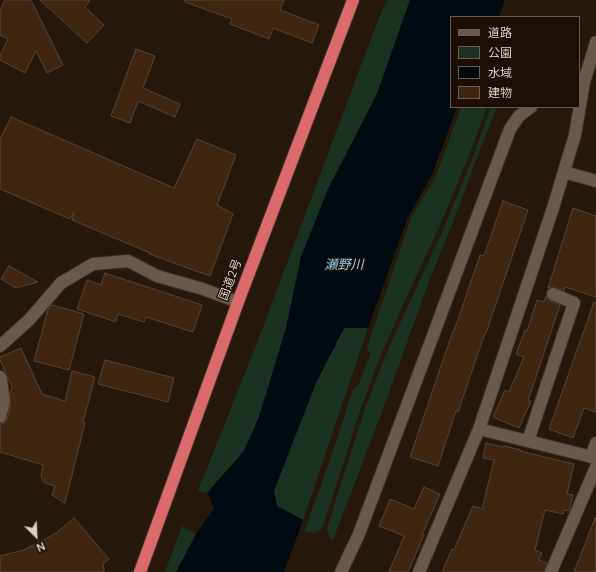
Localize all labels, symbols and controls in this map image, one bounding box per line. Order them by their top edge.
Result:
legend [450,16,580,108]
text: 道路 [488,25,512,41]
text: 公園 [488,45,512,61]
text: 水域 [488,65,512,81]
text: 建物 [488,85,512,101]
street label: 国道2号 [217,257,245,303]
water label: 瀬野川 [325,258,363,274]
north arrow [16,516,56,556]
text: N [34,539,47,555]

